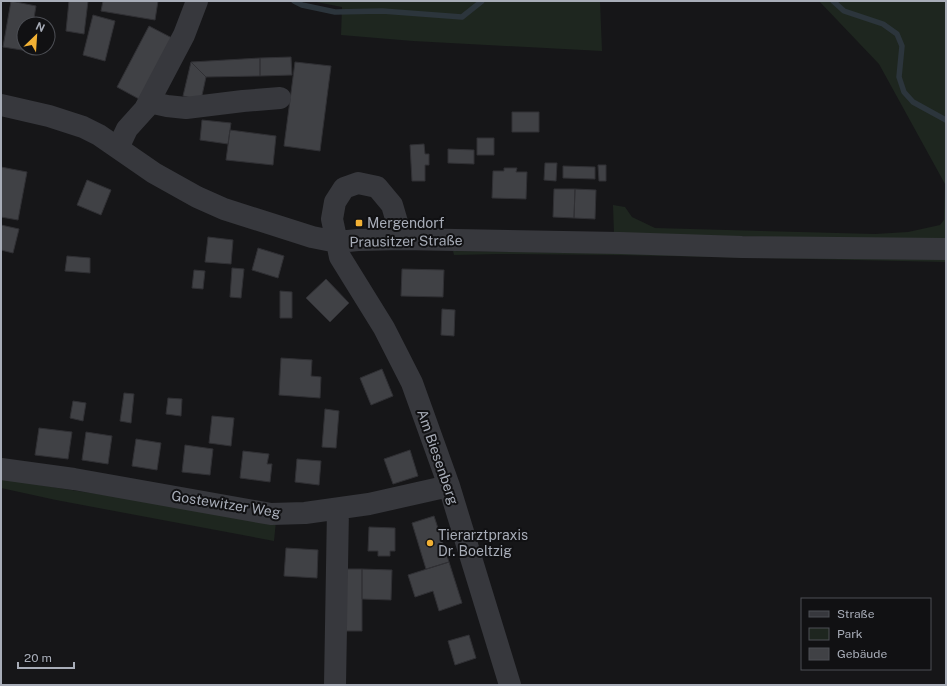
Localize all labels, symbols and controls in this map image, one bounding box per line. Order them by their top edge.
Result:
north arrow [16,16,56,56]
text: N [34,20,47,34]
place label: Mergendorf [367,215,445,231]
marker: Mergendorf [354,218,364,228]
street label: Prausitzer Straße [349,232,463,250]
street label: Am Biesenberg [414,407,462,507]
street label: Gostewitzer Weg [170,487,282,521]
place label: Tierarztpraxis Dr. Boeltzig [438,527,528,559]
marker: Tierarztpraxis Dr. Boeltzig [425,538,435,548]
legend [801,598,931,670]
text: Straße [837,607,875,621]
text: Park [837,627,863,641]
scale bar [18,644,74,670]
text: Gebäude [837,647,887,661]
text: 20 m [24,651,52,665]

